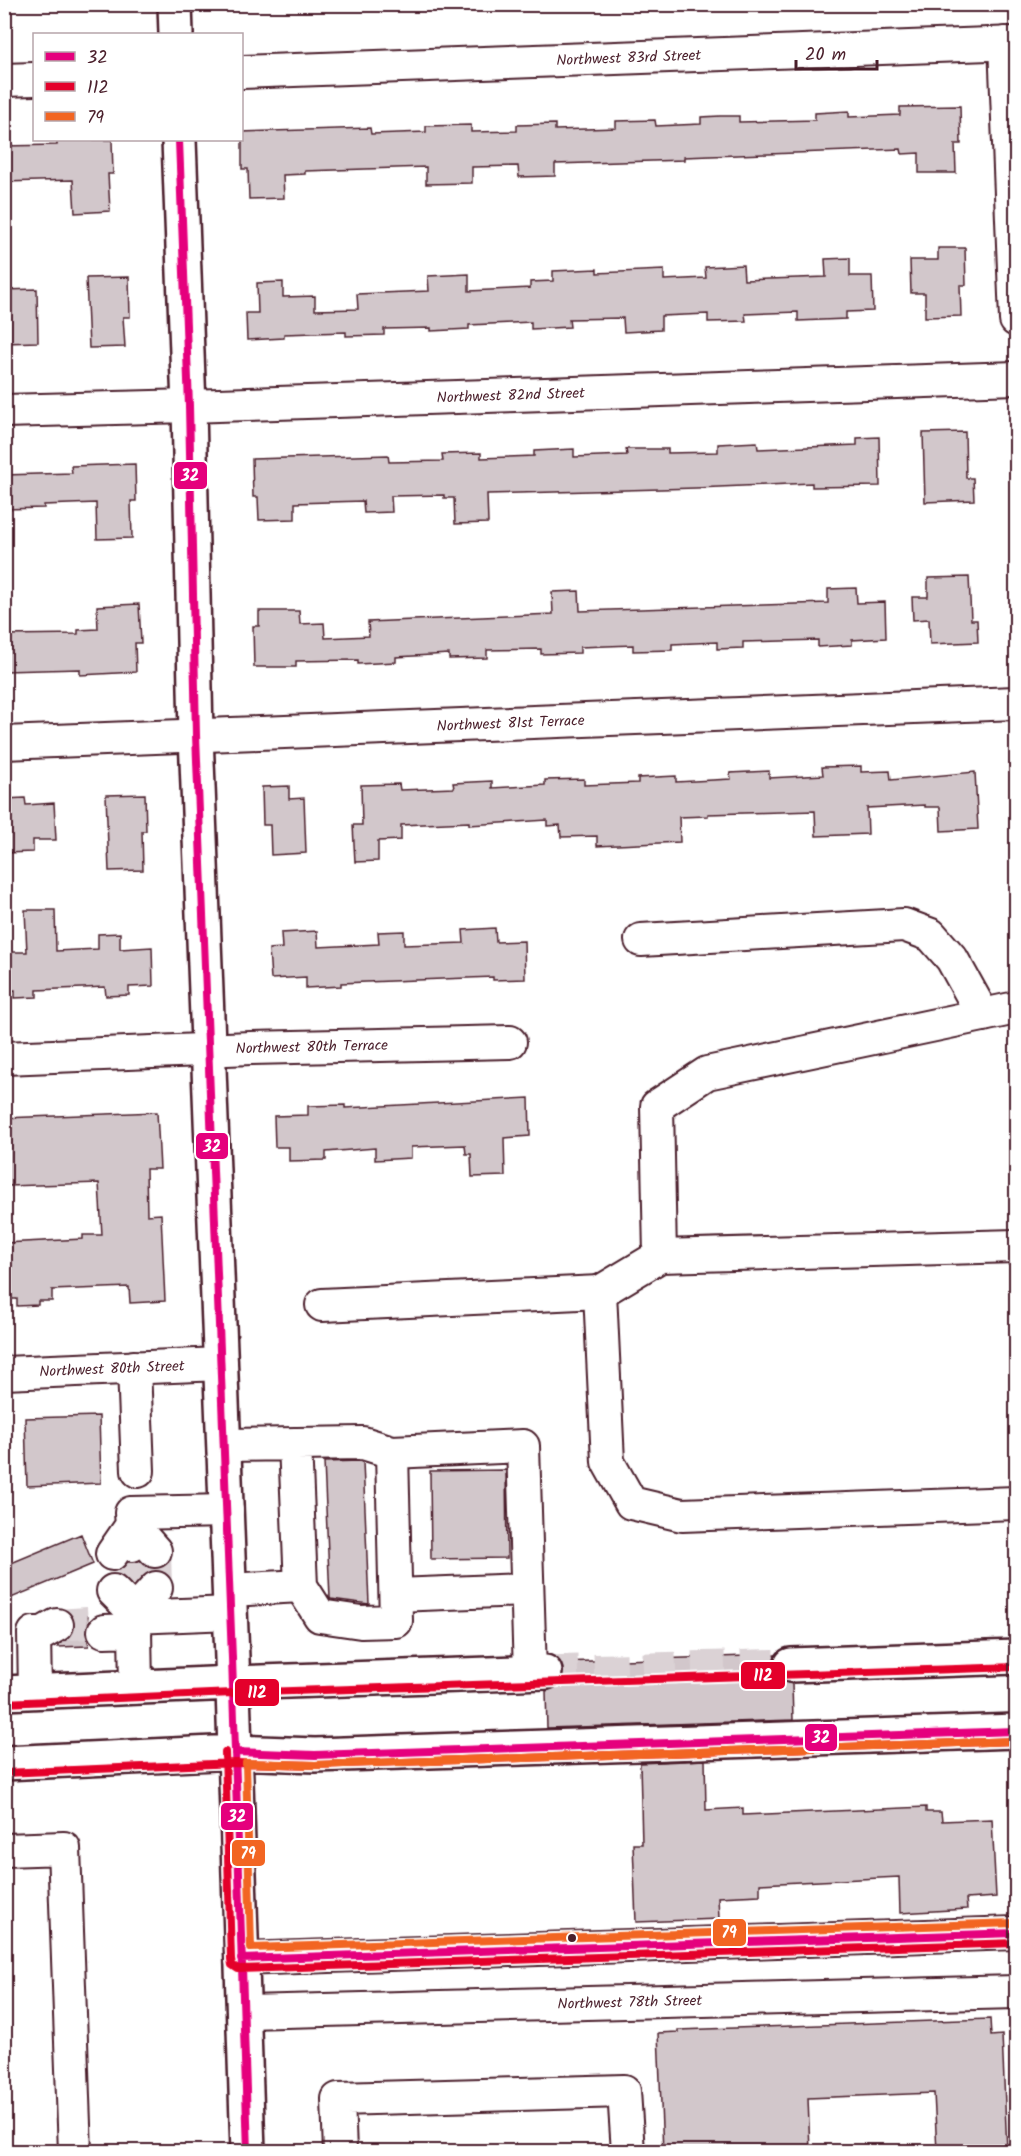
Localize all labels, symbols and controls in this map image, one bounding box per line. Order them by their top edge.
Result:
legend [33,33,243,141]
scale bar [796,33,877,71]
text: 20 m [805,41,846,70]
text: 32 [87,44,108,73]
street label: Northwest 83rd Street [556,44,702,73]
text: 112 [87,74,109,103]
text: 79 [87,104,104,133]
street label: Northwest 82nd Street [436,382,585,411]
line badge: 32 [173,461,208,490]
text: 32 [180,464,199,489]
street label: Northwest 81st Terrace [436,709,585,739]
street label: Northwest 80th Terrace [235,1034,389,1062]
line badge: 32 [195,1132,229,1160]
text: 32 [202,1135,221,1160]
street label: Northwest 80th Street [39,1355,185,1385]
line badge: 112 [740,1661,786,1690]
text: 112 [754,1664,773,1689]
line badge: 112 [234,1678,280,1707]
text: 112 [248,1681,267,1706]
line badge: 32 [804,1723,838,1752]
text: 32 [811,1726,830,1751]
line badge: 32 [220,1802,254,1831]
text: 32 [227,1805,246,1830]
line badge: 79 [231,1839,266,1867]
text: 79 [240,1842,256,1867]
line badge: 79 [712,1918,747,1947]
text: 79 [721,1921,737,1946]
unlabelled marker [566,1932,578,1944]
street label: Northwest 78th Street [557,1989,703,2017]

